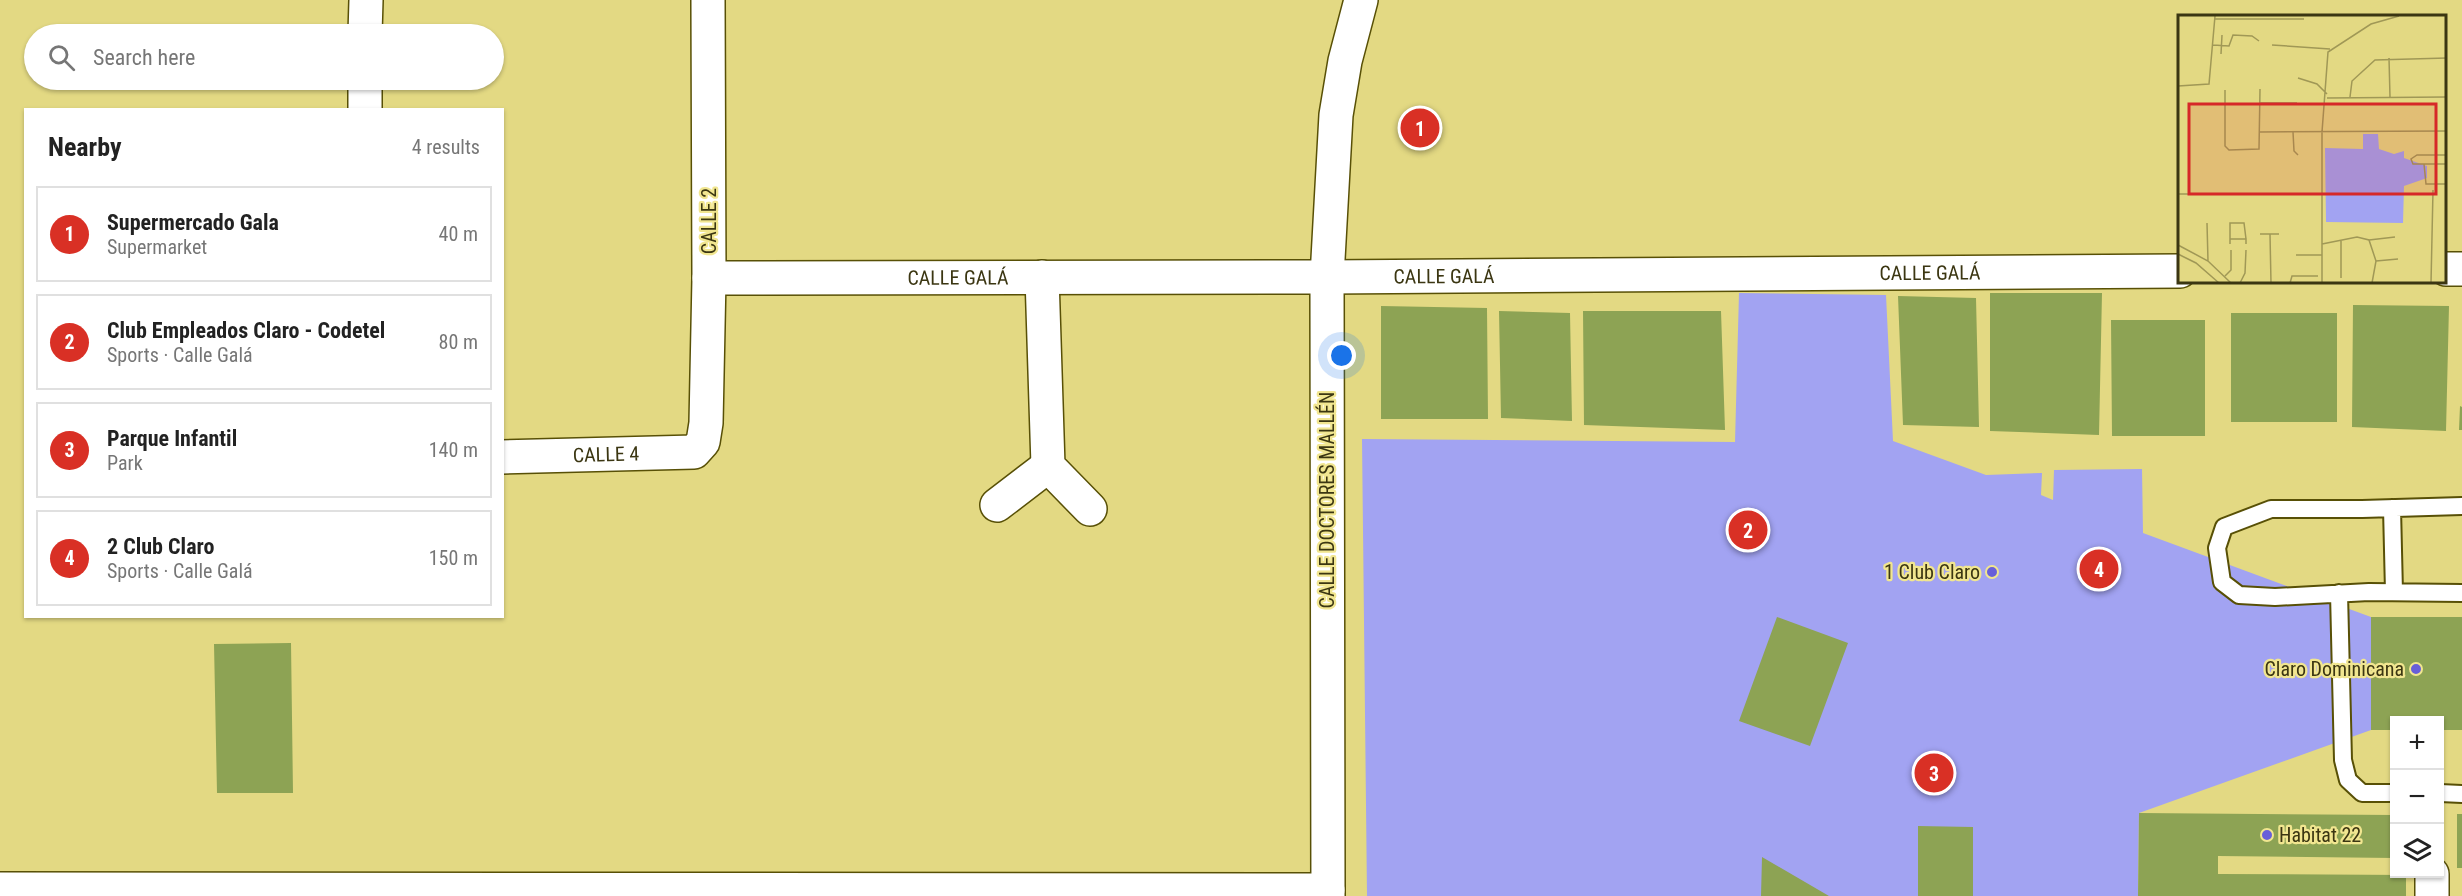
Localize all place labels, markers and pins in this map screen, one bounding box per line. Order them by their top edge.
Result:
pin: 1 [1400,106,1440,150]
pin: 2 [1728,508,1768,552]
pin: 4 [2080,546,2118,592]
place label: 1 Club Claro [1884,560,1980,584]
marker: 1 Club Claro [1985,565,1999,579]
place label: Claro Dominicana [2264,657,2404,681]
marker: Claro Dominicana [2409,662,2423,676]
pin: 3 [1914,750,1954,796]
place label: Habitat 22 [2279,823,2361,847]
marker: Habitat 22 [2260,828,2274,842]

